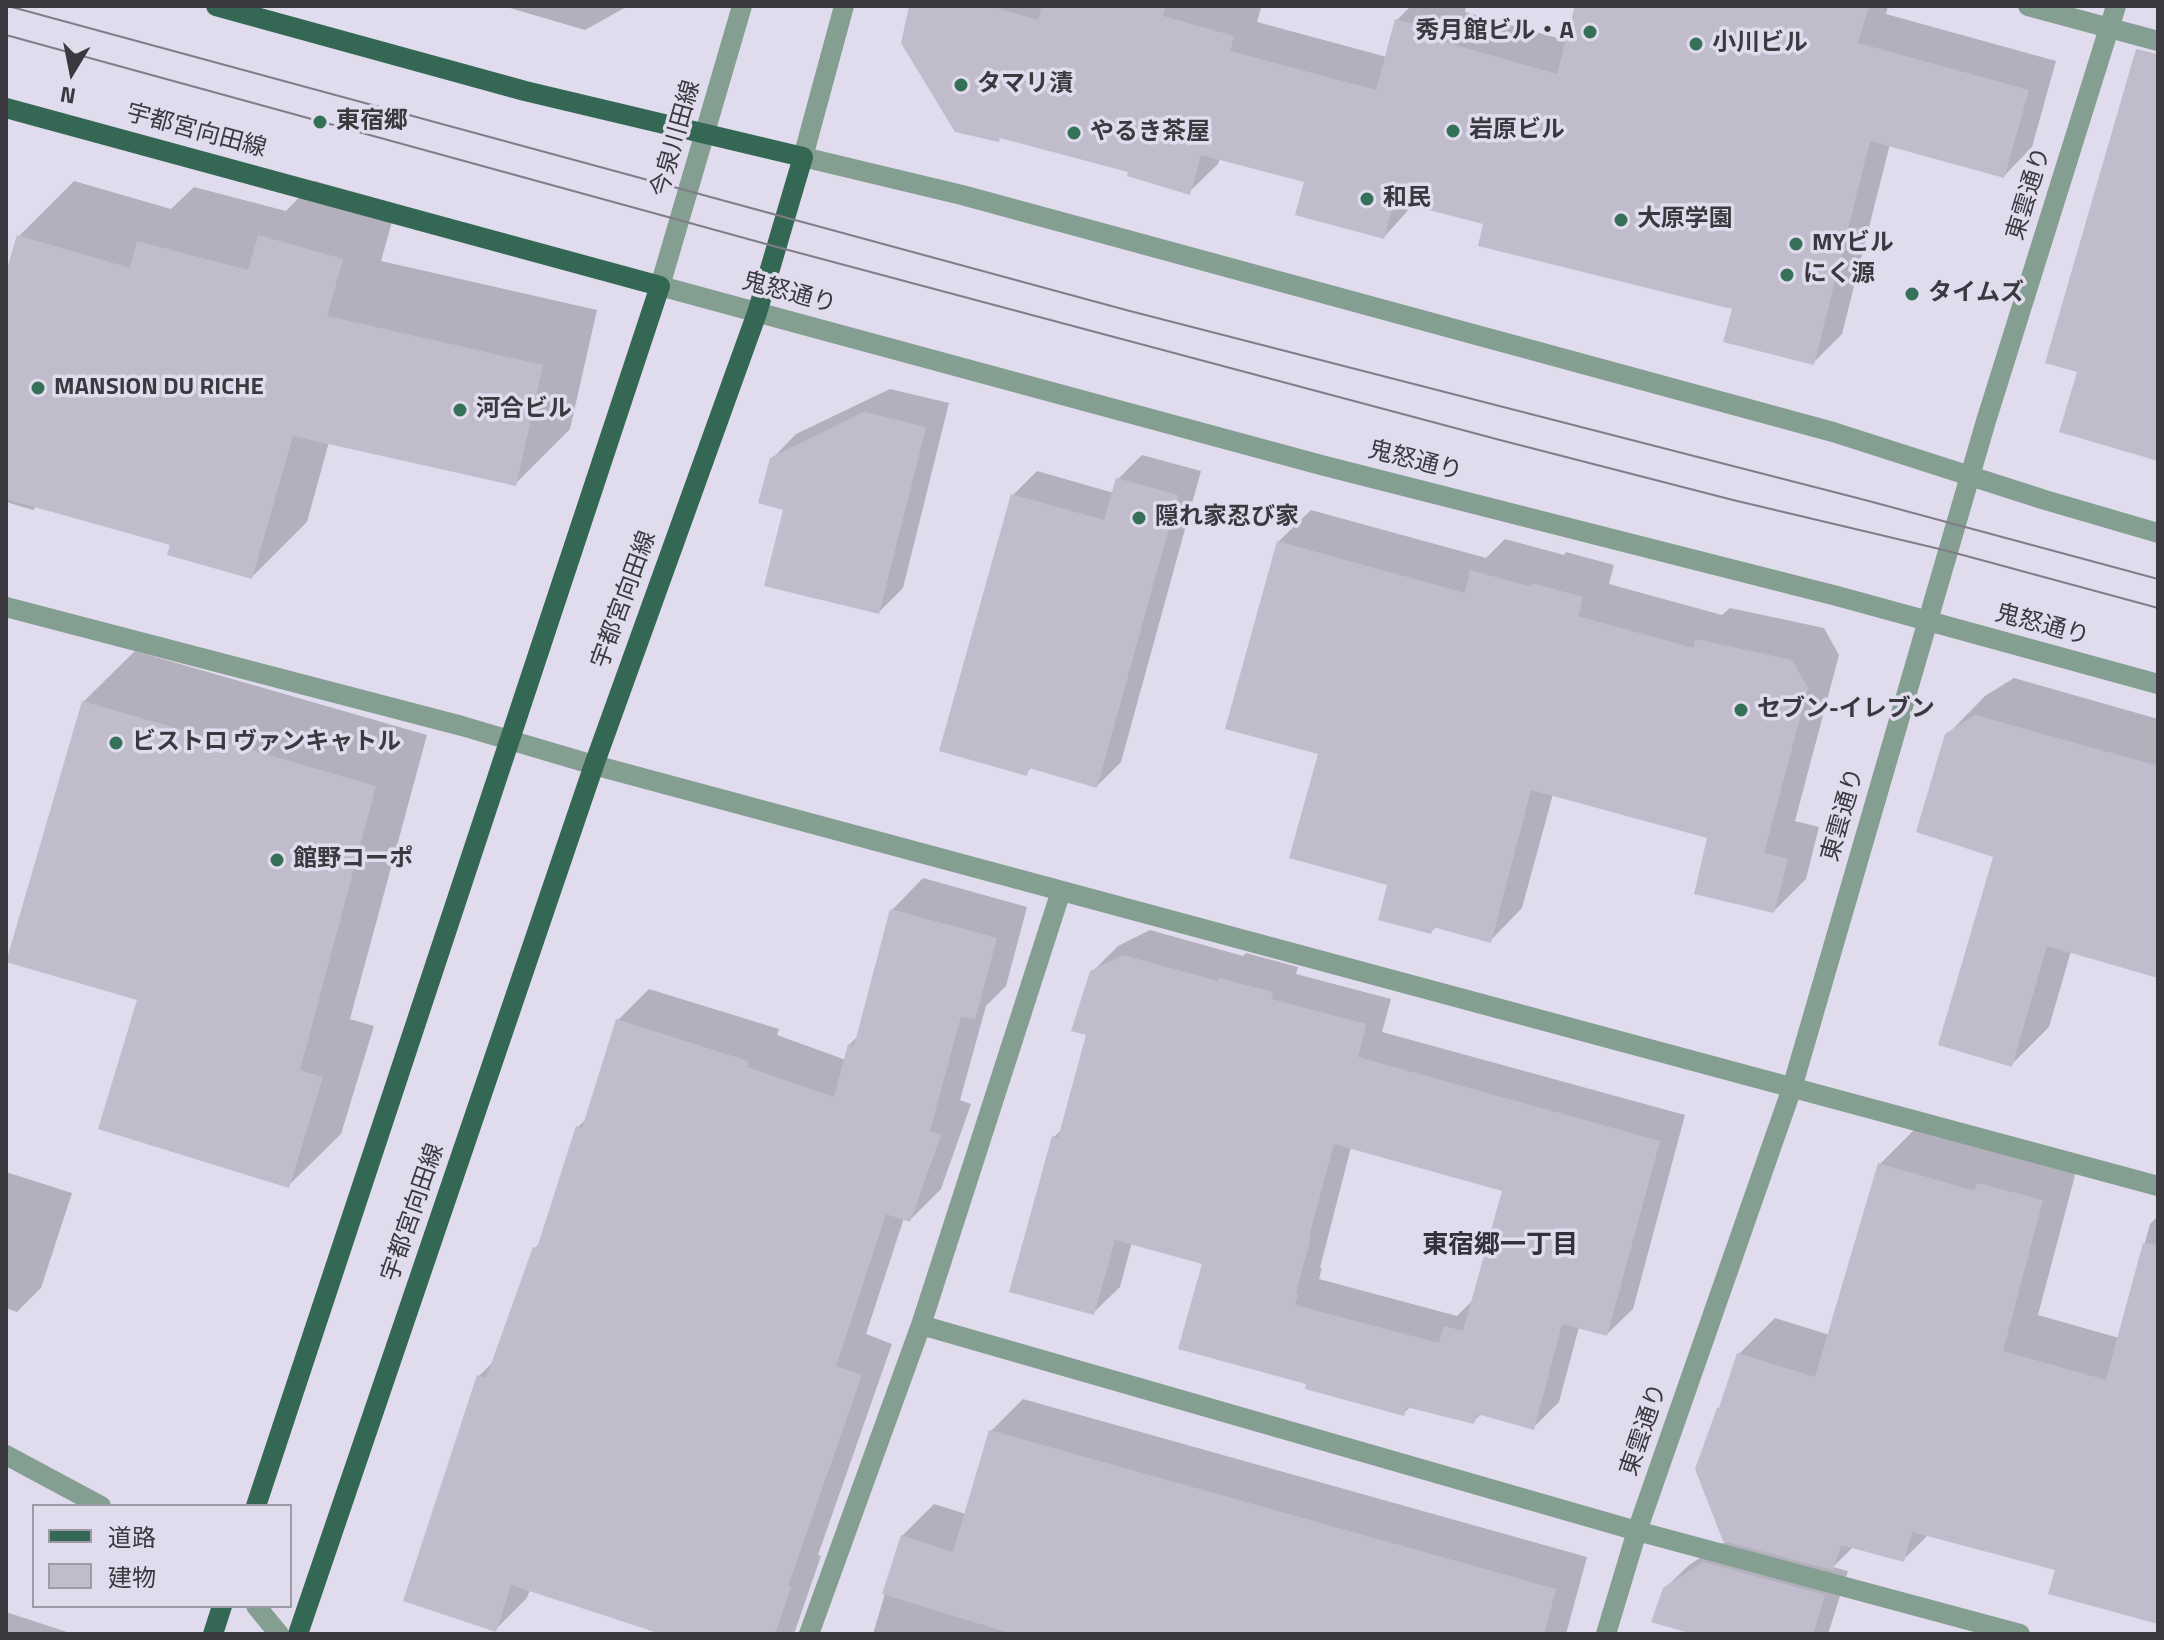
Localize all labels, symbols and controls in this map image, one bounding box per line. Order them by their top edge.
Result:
place label: 秀月館ビル・A [1416,18,1574,46]
marker: 秀月館ビル・A [1581,23,1599,41]
place label: 小川ビル [1712,30,1808,58]
north arrow [32,32,112,112]
marker: 小川ビル [1687,35,1705,53]
place label: タマリ漬 [977,71,1073,99]
marker: タマリ漬 [952,76,970,94]
street label: 今泉川田線 [647,77,707,201]
text: N [57,78,78,114]
street label: 宇都宮向田線 [123,99,269,165]
place label: 東宿郷 [336,108,408,136]
marker: 東宿郷 [311,113,329,131]
place label: 岩原ビル [1469,117,1565,145]
place label: やるき茶屋 [1090,119,1210,147]
marker: 岩原ビル [1444,122,1462,140]
marker: やるき茶屋 [1065,124,1083,142]
street label: 東雲通り [2002,144,2058,244]
place label: 和民 [1383,185,1431,213]
marker: 和民 [1358,190,1376,208]
place label: 大原学園 [1637,206,1733,234]
marker: 大原学園 [1612,211,1630,229]
place label: MYビル [1812,230,1894,258]
marker: MYビル [1787,235,1805,253]
place label: にく源 [1803,261,1875,289]
marker: にく源 [1778,266,1796,284]
street label: 鬼怒通り [739,268,839,320]
place label: タイムズ [1928,280,2024,308]
marker: タイムズ [1903,285,1921,303]
place label: MANSION DU RICHE [54,374,264,402]
marker: MANSION DU RICHE [29,379,47,397]
place label: 河合ビル [476,396,572,424]
marker: 河合ビル [451,401,469,419]
street label: 鬼怒通り [1365,436,1465,488]
place label: 隠れ家忍び家 [1155,504,1299,532]
marker: 隠れ家忍び家 [1130,509,1148,527]
street label: 宇都宮向田線 [587,527,663,673]
street label: 鬼怒通り [1992,600,2092,652]
place label: セブン-イレブン [1757,696,1935,724]
marker: セブン-イレブン [1732,701,1750,719]
place label: ビストロ ヴァンキャトル [132,729,401,757]
marker: ビストロ ヴァンキャトル [107,734,125,752]
street label: 東雲通り [1817,765,1871,865]
place label: 館野コーポ [293,846,413,874]
marker: 館野コーポ [268,851,286,869]
street label: 宇都宮向田線 [377,1140,451,1286]
district label: 東宿郷一丁目 [1422,1231,1578,1263]
street label: 東雲通り [1616,1380,1674,1480]
legend [32,1504,292,1608]
text: 道路 [108,1519,156,1555]
text: 建物 [108,1559,156,1595]

